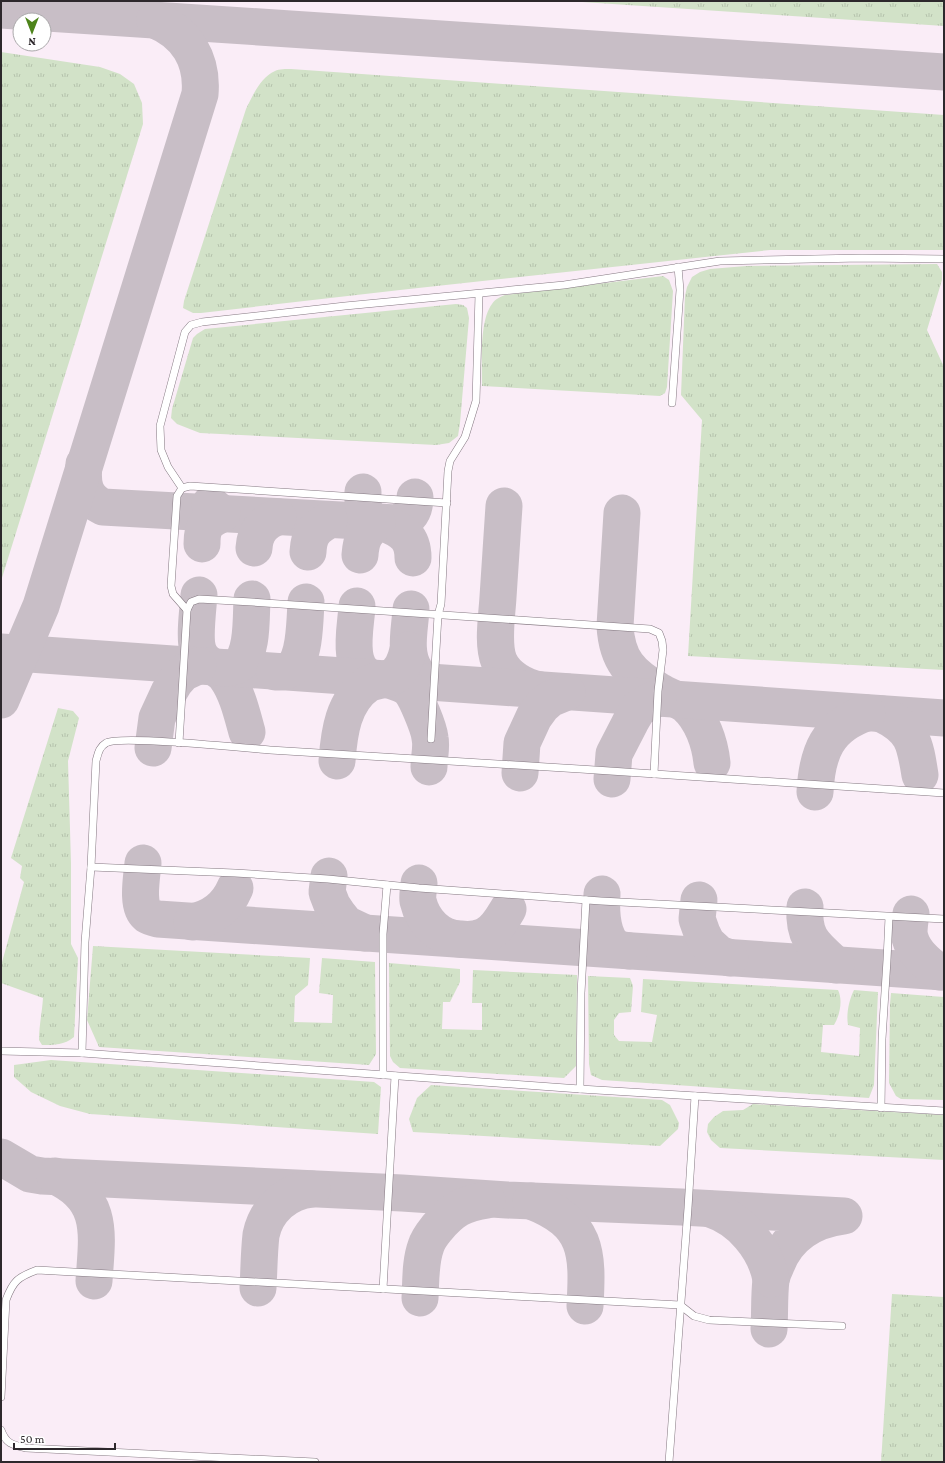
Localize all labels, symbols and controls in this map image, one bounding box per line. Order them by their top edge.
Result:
north arrow [12,12,52,52]
text: N [28,36,36,48]
scale bar [14,1425,115,1451]
text: 50 m [20,1432,45,1446]

